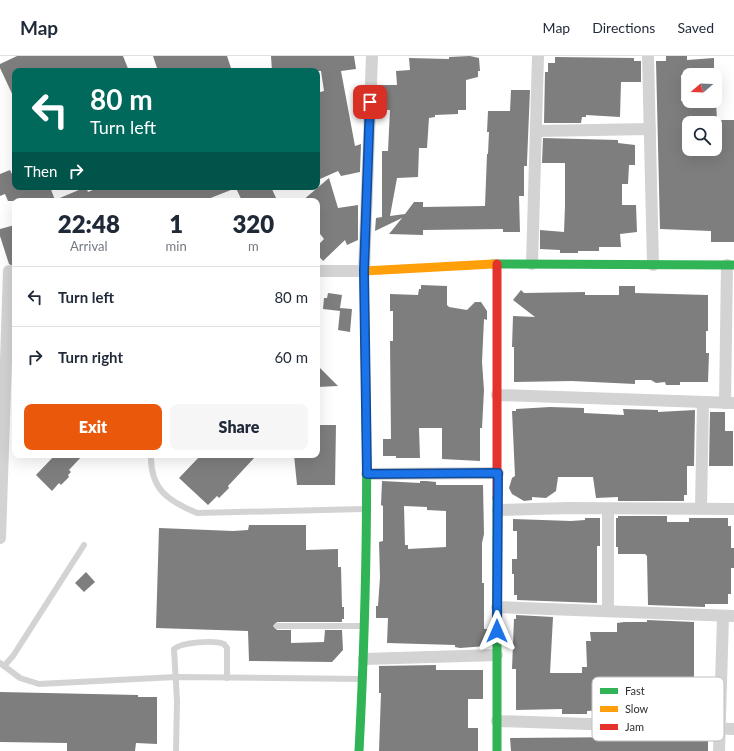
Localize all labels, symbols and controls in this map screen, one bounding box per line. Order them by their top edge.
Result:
text: Map [20,16,58,39]
text: Map [543,19,570,36]
text: Directions [592,19,655,36]
text: Saved [677,19,714,36]
north arrow [682,68,722,108]
map controls [682,68,722,156]
text: 80 m [90,82,153,116]
icon: left [24,84,76,136]
pin [353,85,387,119]
icon: arrive [359,91,381,113]
text: Turn left [90,116,156,138]
button: search [682,116,722,156]
icon: right [65,160,87,182]
text: Then [24,162,57,180]
text: 22:48 [58,209,120,238]
text: 1 [169,209,183,238]
text: 320 [232,209,274,238]
text: Arrival [70,238,108,254]
text: min [166,238,187,254]
text: m [248,238,259,254]
icon: left [24,286,46,308]
text: Turn left [58,288,114,306]
text: 80 m [274,288,308,306]
icon: right [24,346,46,368]
text: Turn right [58,348,123,366]
text: 60 m [274,348,308,366]
button: Exit [24,404,162,450]
button: Share [170,404,308,450]
position arrow [476,610,518,652]
legend [592,677,724,741]
text: Fast [625,684,645,697]
text: Slow [625,702,649,715]
text: Jam [625,720,644,733]

